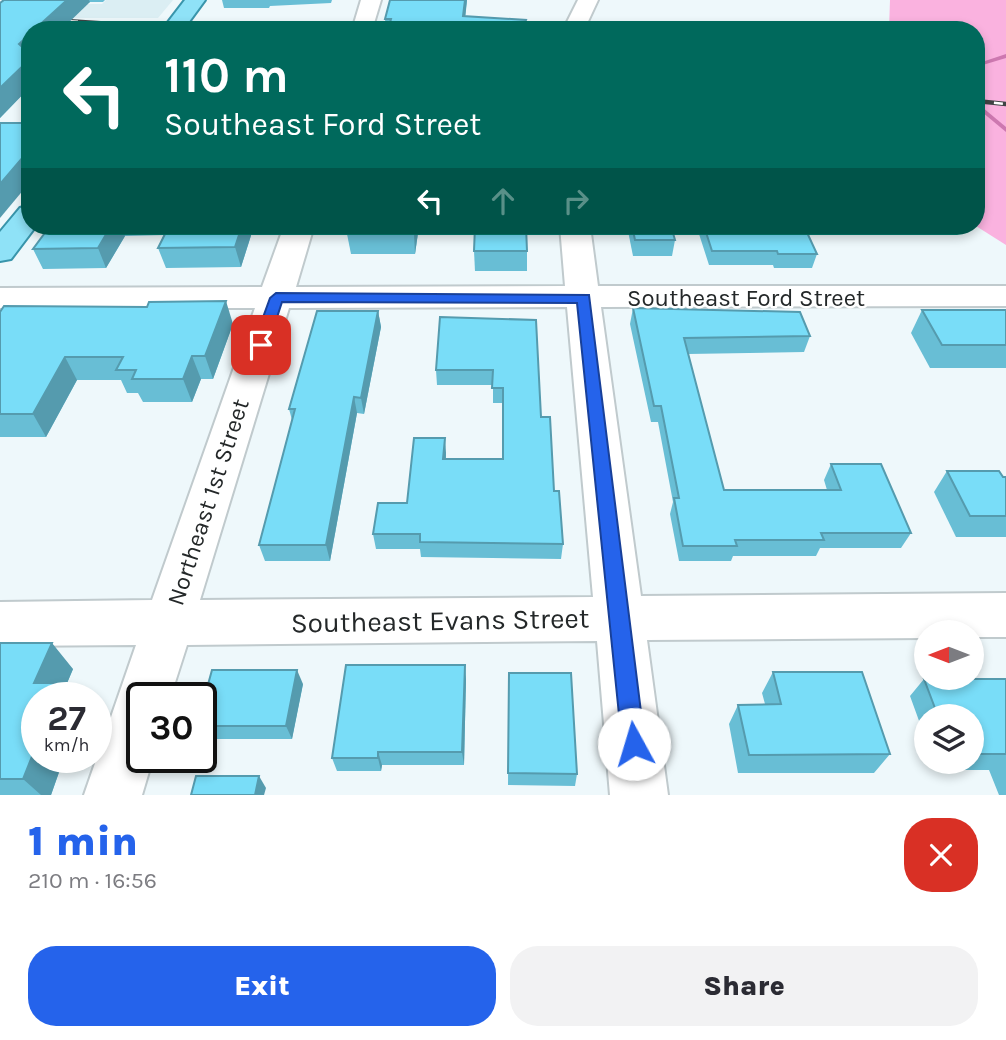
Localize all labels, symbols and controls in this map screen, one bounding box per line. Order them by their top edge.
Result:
text: 110 m [164,47,289,104]
icon: left [49,49,140,140]
text: Southeast Ford Street [164,106,481,143]
icon: left [411,182,449,220]
icon: ahead [484,182,522,220]
icon: right [557,182,595,220]
street label: Southeast Ford Street [627,284,865,312]
pin [231,315,291,375]
icon: arrive [242,326,280,364]
street label: Northeast 1st Street [161,395,255,609]
street label: Southeast Evans Street [290,601,590,640]
north arrow [914,620,984,690]
map controls [914,620,984,774]
speed limit sign: 30 [126,682,217,773]
text: 27 [47,698,86,739]
button: layers [914,704,984,774]
position arrow [597,707,671,781]
text: km/h [44,734,89,756]
text: 1 min [28,816,138,866]
button: close [904,818,978,892]
text: 210 m · 16:56 [28,867,157,894]
button: Exit [28,946,496,1026]
button: Share [510,946,978,1026]

